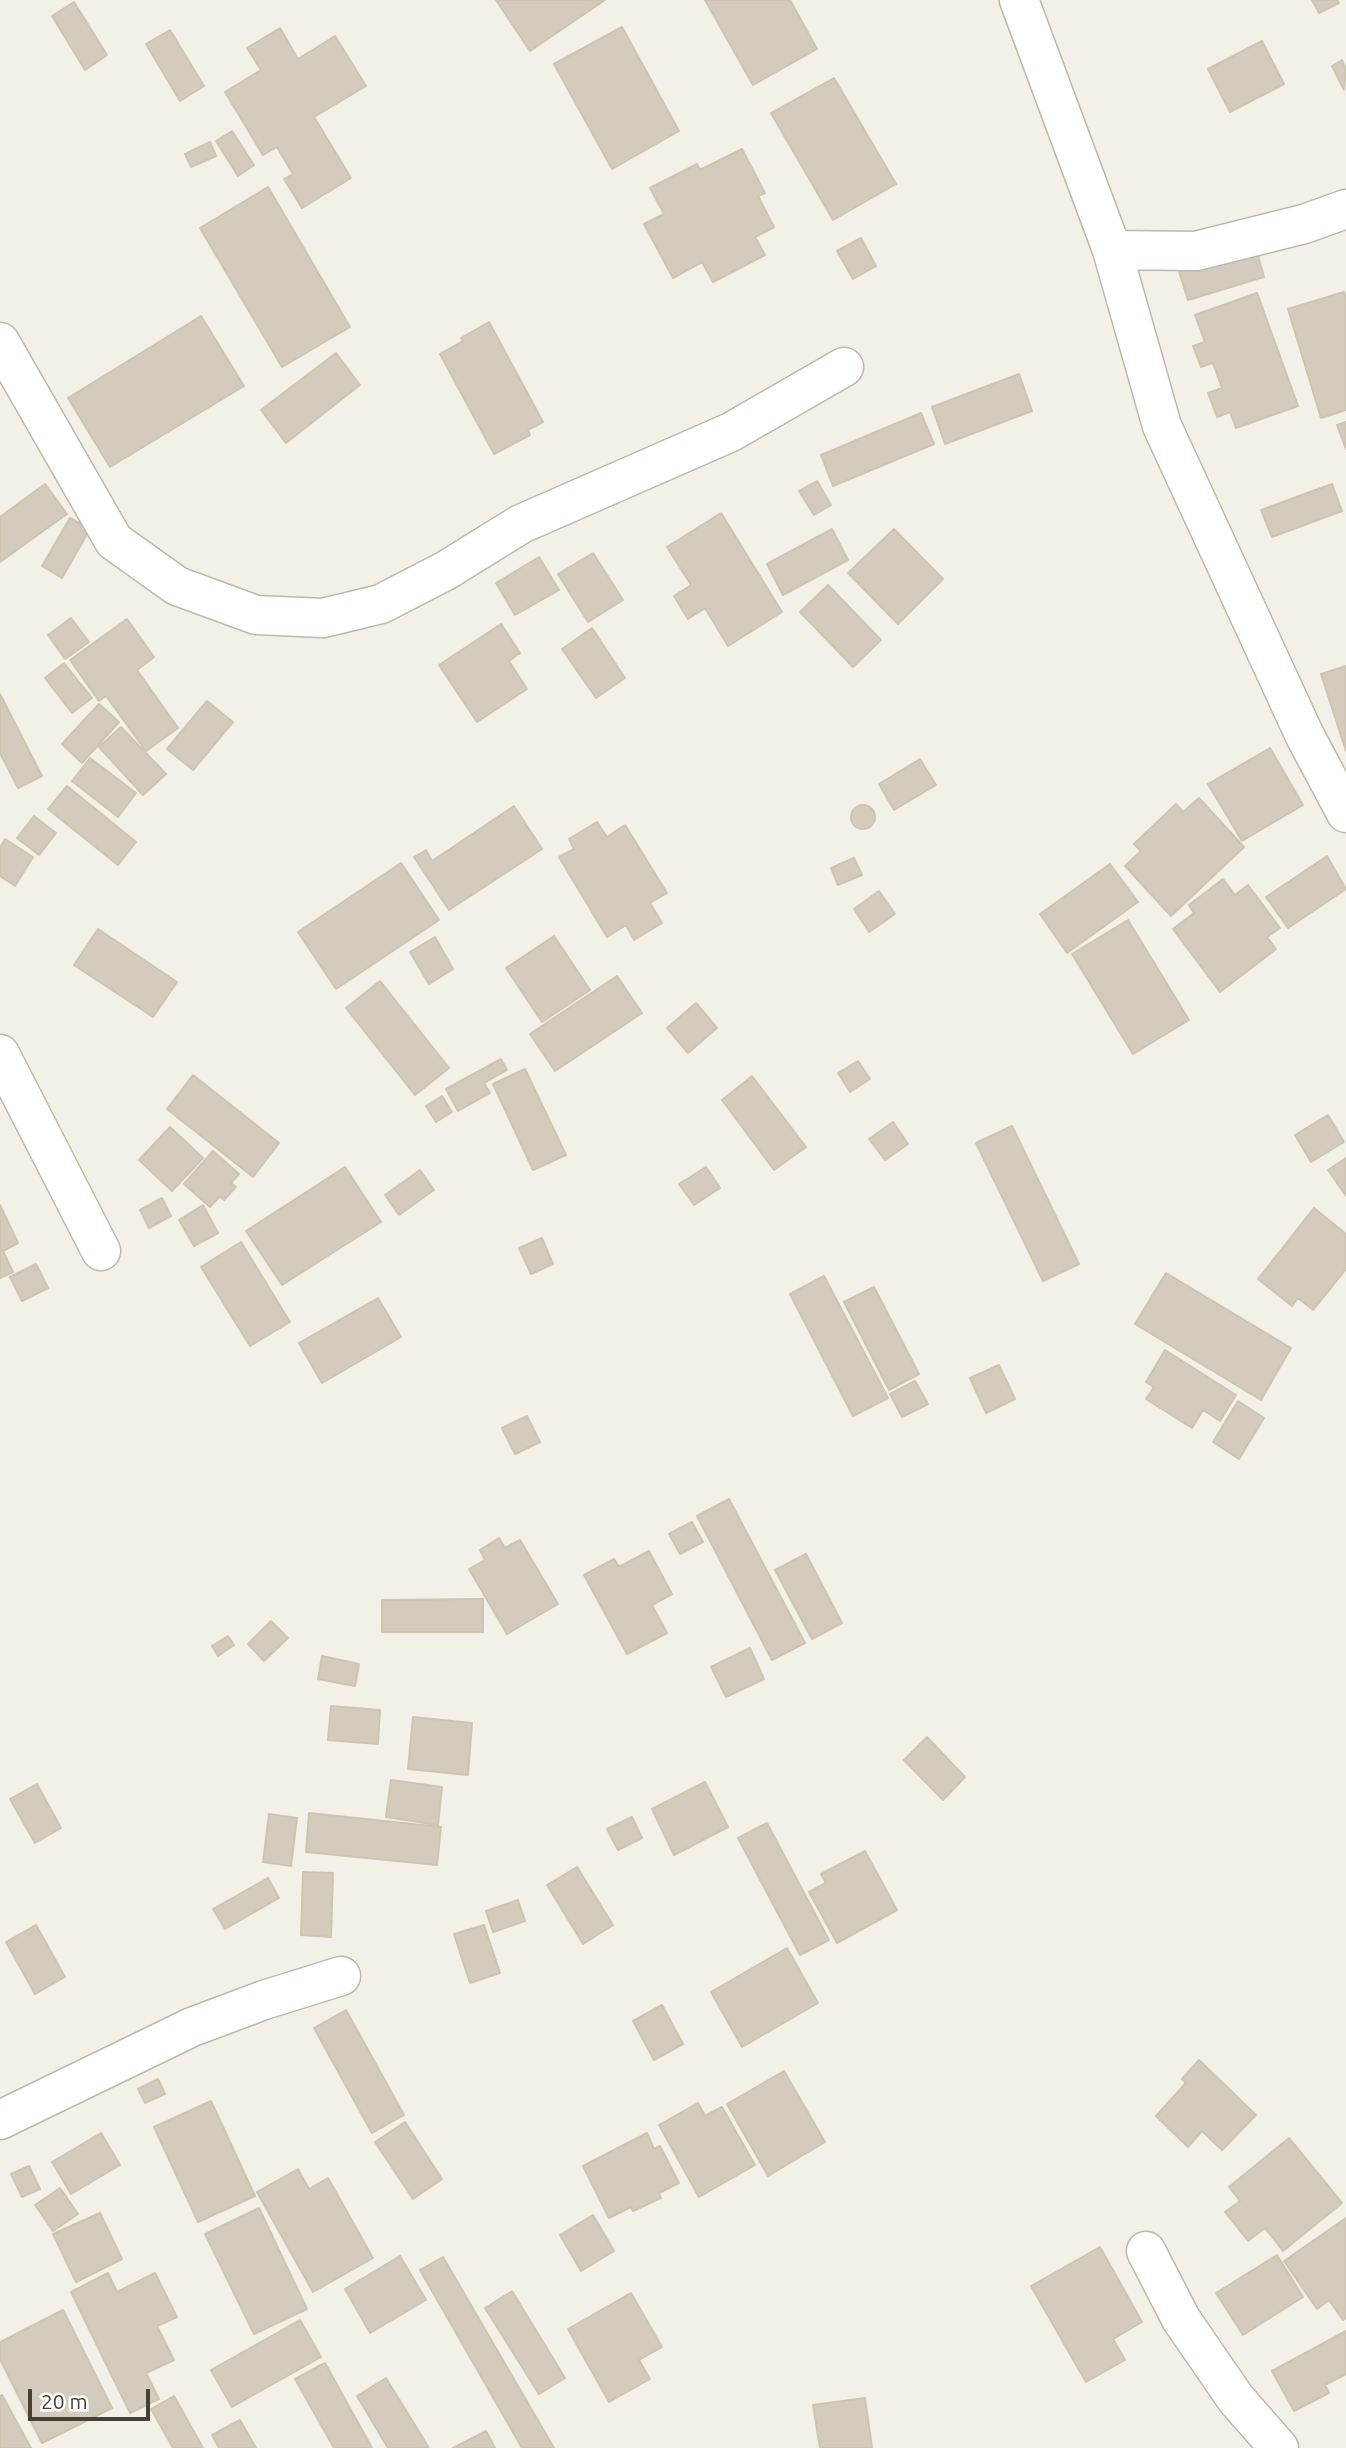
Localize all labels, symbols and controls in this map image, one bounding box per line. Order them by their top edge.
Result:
scale bar [32,2374,154,2418]
text: 20 m [41,2389,88,2413]

